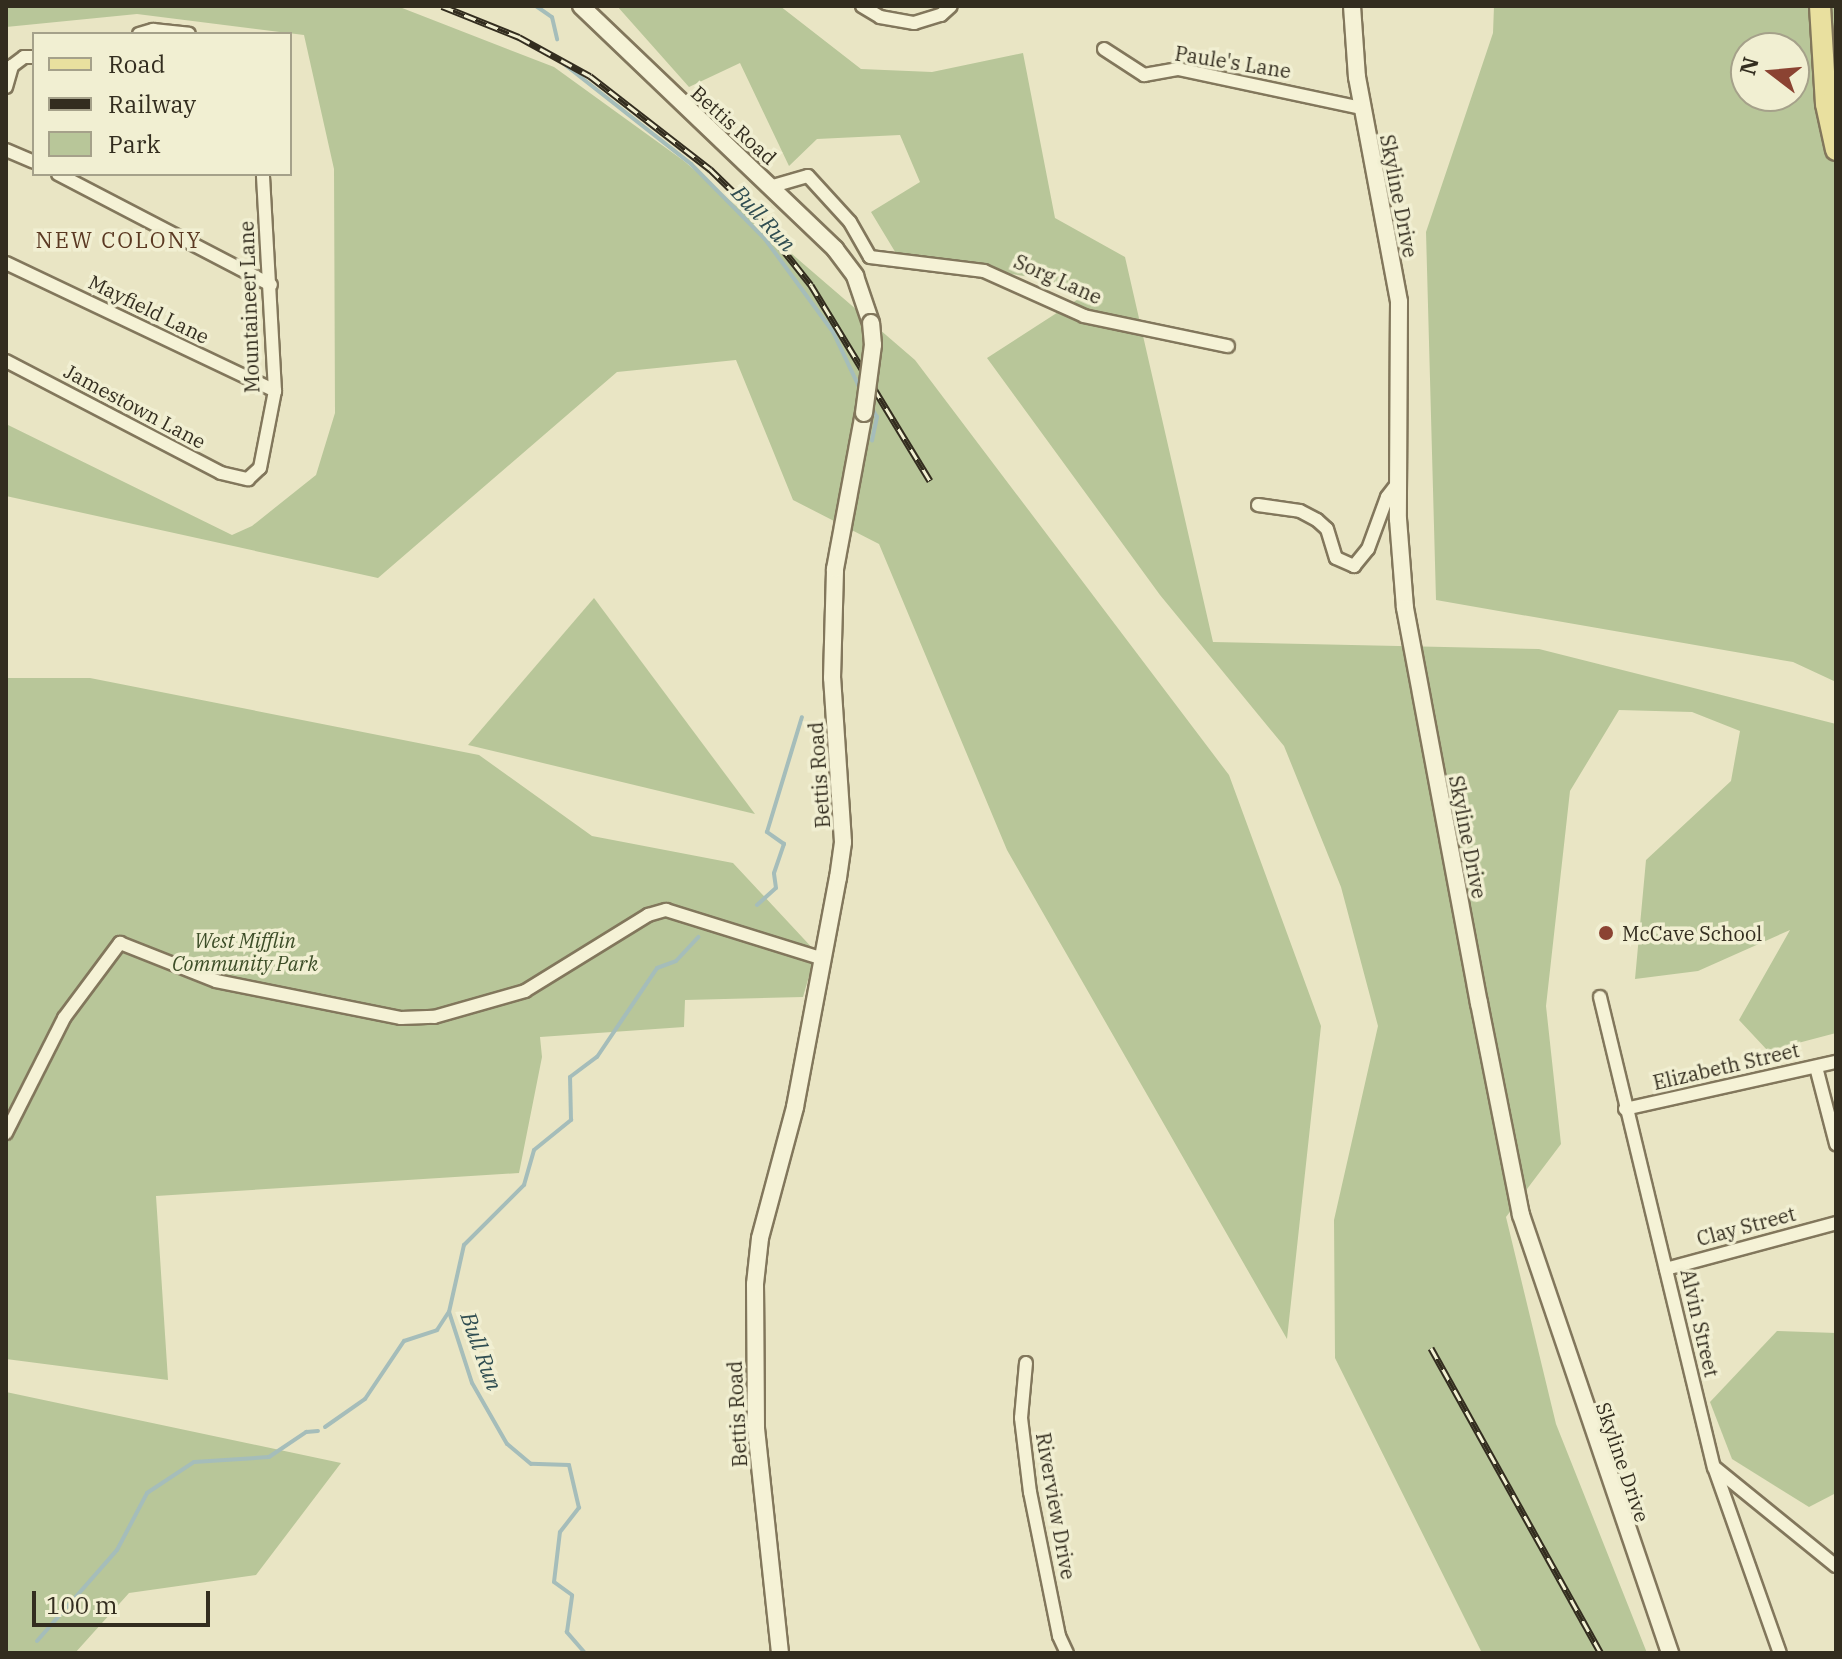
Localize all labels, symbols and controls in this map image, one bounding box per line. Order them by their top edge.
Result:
legend [32,32,292,176]
north arrow [1730,32,1810,112]
street label: Paule's Lane [1173,41,1293,83]
text: Road [108,48,165,80]
text: N [1732,53,1765,78]
street label: Bettis Road [686,80,782,170]
text: Railway [108,88,196,120]
text: Park [108,128,160,160]
street label: Skyline Drive [1375,132,1423,260]
water label: Bull Run [727,179,801,257]
street label: Mountaineer Lane [234,221,264,393]
district label: NEW COLONY [36,227,202,253]
street label: Sorg Lane [1010,249,1106,309]
street label: Mayfield Lane [85,269,213,349]
street label: Jamestown Lane [60,359,210,453]
street label: Bettis Road [803,721,835,829]
street label: Skyline Drive [1444,773,1492,901]
place label: McCave School [1622,921,1762,945]
marker: McCave School [1597,924,1615,942]
park label: West Mifflin Community Park [172,928,318,975]
street label: Elizabeth Street [1651,1038,1801,1094]
street label: Clay Street [1694,1201,1798,1251]
street label: Alvin Street [1676,1267,1724,1379]
water label: Bull Run [456,1308,508,1394]
street label: Bettis Road [722,1360,752,1468]
street label: Skyline Drive [1591,1399,1655,1525]
street label: Riverview Drive [1031,1431,1081,1581]
scale bar [36,1575,214,1625]
text: 100 m [46,1589,118,1621]

